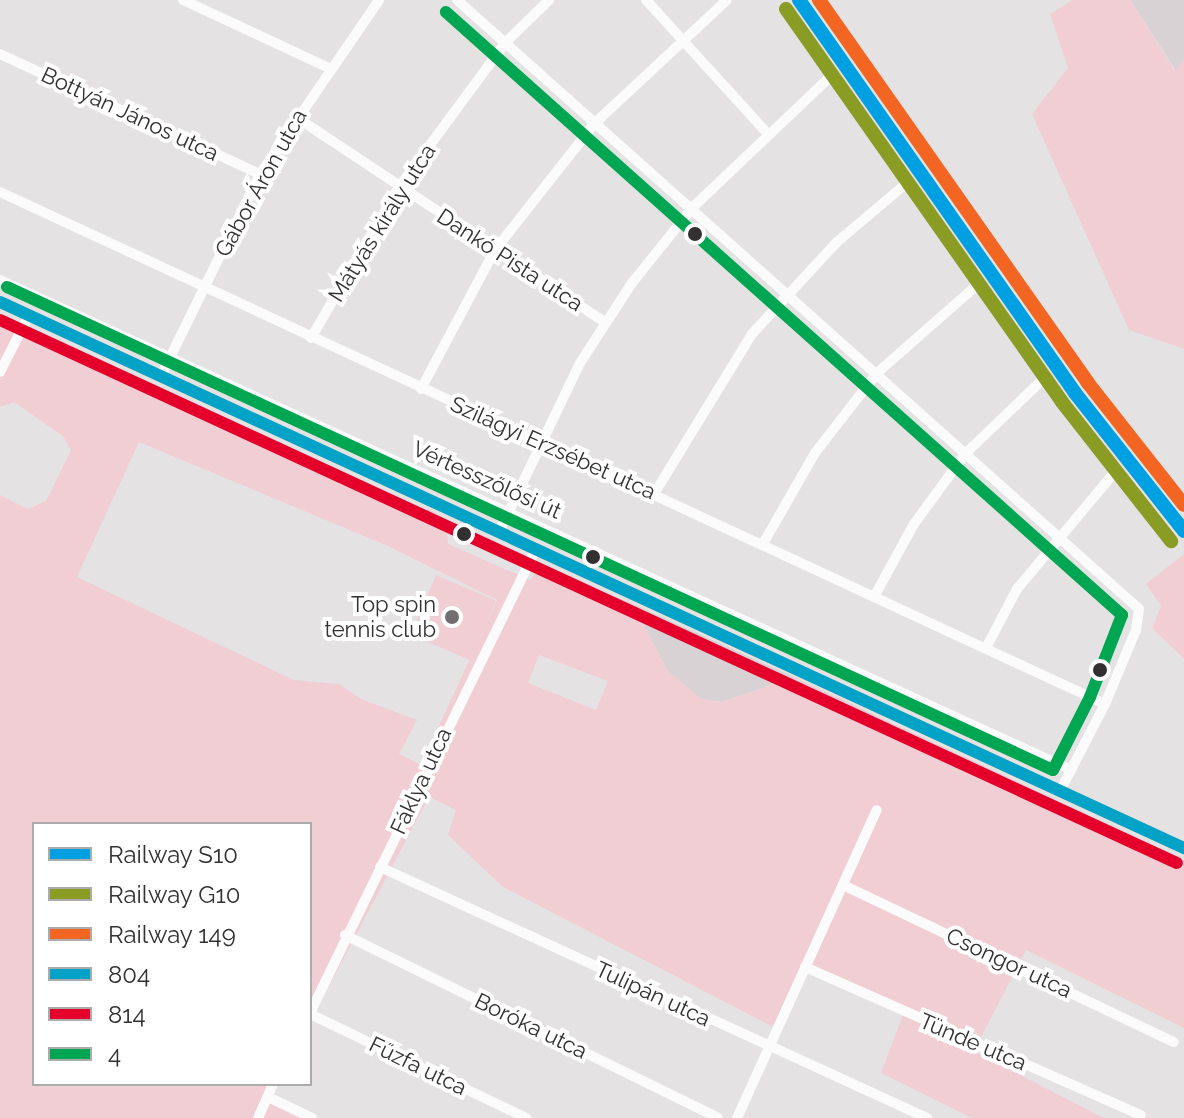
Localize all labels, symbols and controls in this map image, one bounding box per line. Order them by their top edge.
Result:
street label: Bottyán János utca [37,61,223,167]
street label: Gábor Áron utca [209,104,313,262]
street label: Mátyás király utca [323,139,441,307]
street label: Dankó Pista utca [432,203,588,317]
unlabelled marker [687,226,703,242]
street label: Szilágyi Erzsébet utca [446,391,660,505]
street label: Vértesszőlősi út [409,435,565,525]
unlabelled marker [456,526,472,542]
unlabelled marker [585,549,601,565]
place label: Top spin tennis club [325,591,436,642]
marker: Top spin tennis club [443,608,461,626]
unlabelled marker [1092,662,1108,678]
street label: Fáklya utca [385,724,457,838]
legend [32,822,312,1086]
text: Railway S10 [108,840,238,869]
text: Railway G10 [108,880,240,909]
text: Railway 149 [108,920,236,949]
street label: Csongor utca [942,922,1076,1004]
street label: Tulipán utca [591,956,715,1032]
text: 804 [108,960,150,989]
street label: Boróka utca [471,987,591,1065]
text: 814 [108,1000,146,1029]
street label: Tünde utca [915,1008,1031,1076]
street label: Fűzfa utca [365,1031,471,1101]
text: 4 [108,1040,121,1069]

